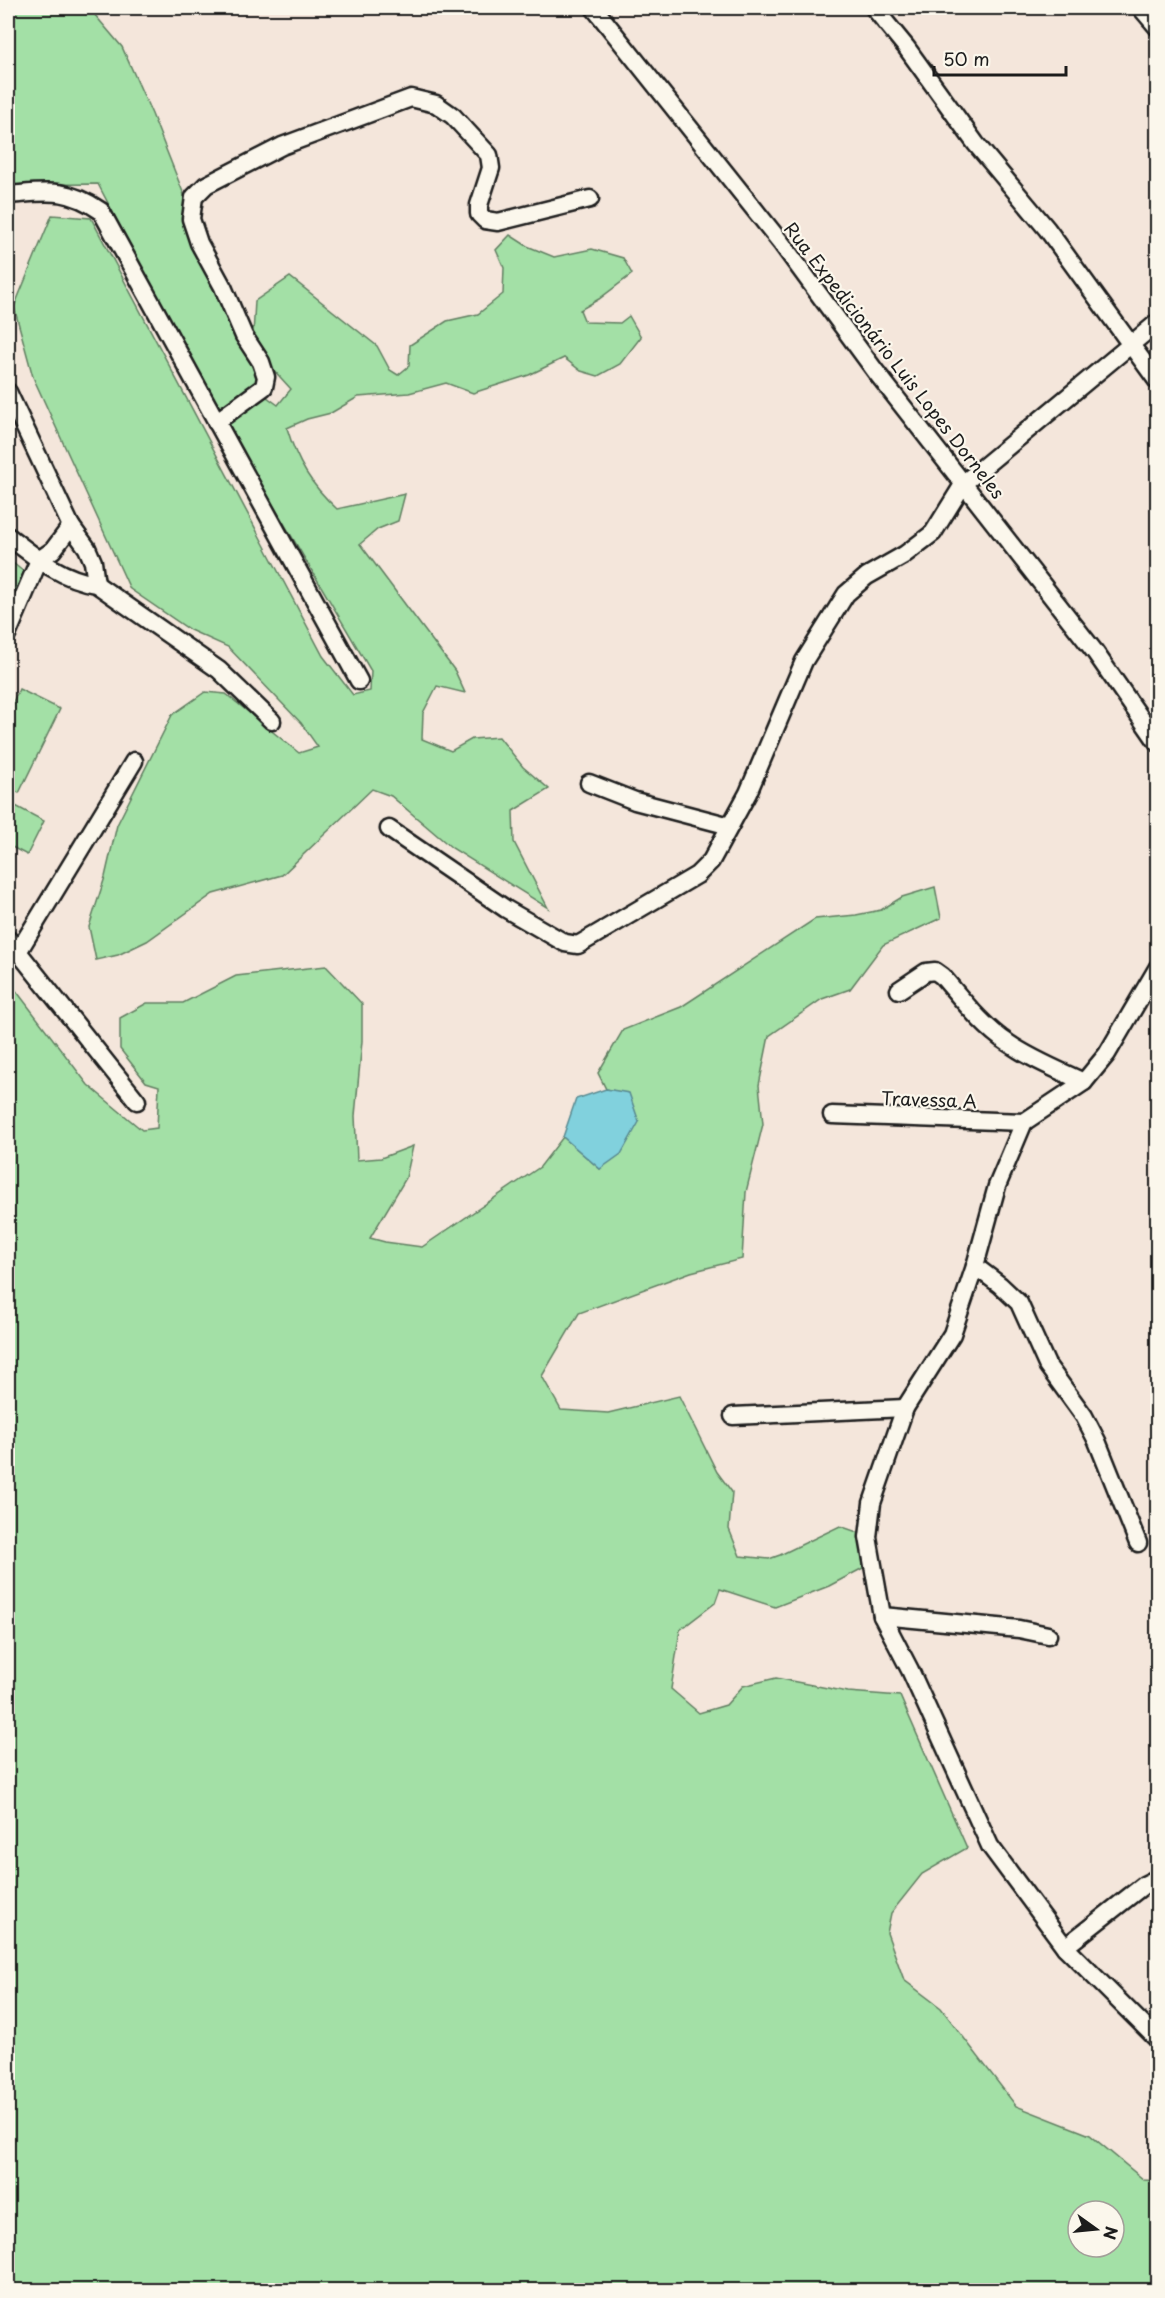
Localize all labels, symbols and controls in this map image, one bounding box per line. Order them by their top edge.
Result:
scale bar [934,39,1066,77]
text: 50 m [943,45,990,72]
street label: Rua Expedicionário Luis Lopes Dorneles [778,216,1012,504]
street label: Travessa A [881,1084,978,1114]
north arrow [1066,2199,1126,2259]
text: N [1098,2224,1125,2242]

